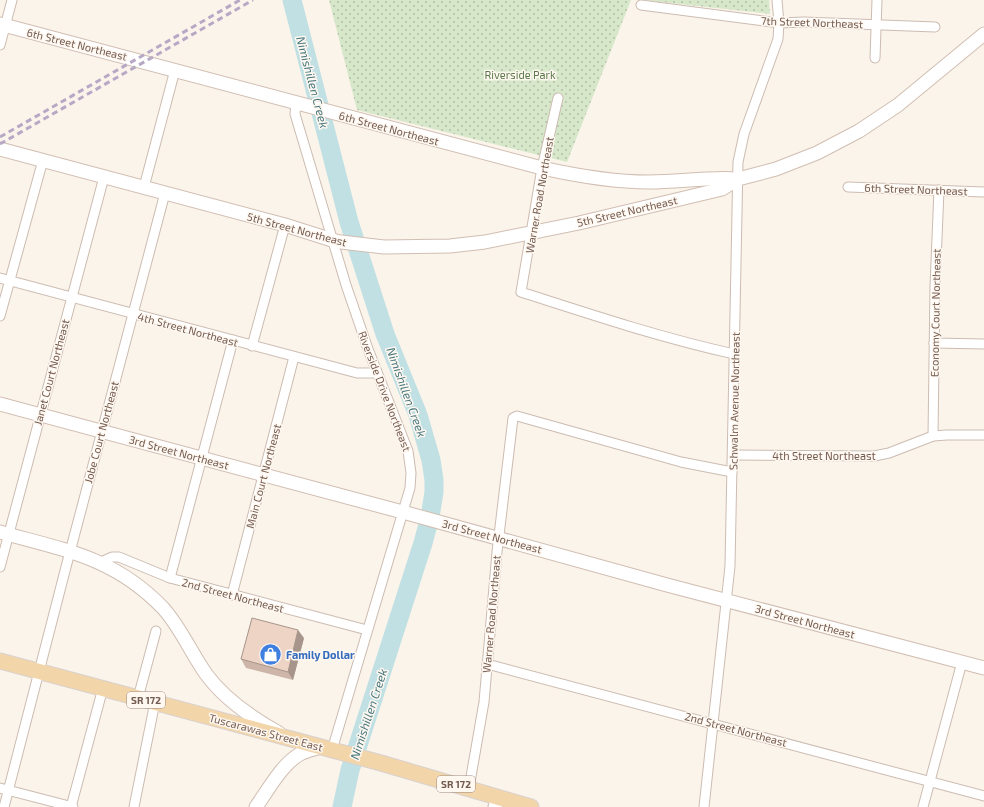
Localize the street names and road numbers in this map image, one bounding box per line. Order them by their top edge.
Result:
street label: 7th Street Northeast [761,14,863,30]
street label: 6th Street Northeast [25,25,129,63]
street label: 6th Street Northeast [338,108,440,148]
street label: Warner Road Northeast [522,136,556,254]
street label: 6th Street Northeast [864,181,968,197]
street label: 5th Street Northeast [576,193,678,229]
street label: 5th Street Northeast [246,209,348,249]
street label: Economy Court Northeast [927,249,943,377]
street label: 4th Street Northeast [136,309,240,349]
street label: Janet Court Northeast [31,318,71,426]
street label: Riverside Drive Northeast [356,329,414,453]
street label: Schwalm Avenue Northeast [726,332,742,470]
street label: Jobe Court Northeast [81,380,121,484]
street label: Main Court Northeast [243,422,283,530]
street label: 3rd Street Northeast [128,432,230,472]
street label: 4th Street Northeast [772,449,876,462]
street label: 3rd Street Northeast [441,516,543,556]
street label: Warner Road Northeast [479,555,503,673]
street label: 2nd Street Northeast [181,575,285,615]
street label: 3rd Street Northeast [754,601,856,641]
road number: SR 172 [127,692,165,708]
street label: 2nd Street Northeast [684,709,788,749]
street label: Tuscarawas Street East [208,711,324,753]
road number: SR 172 [437,776,475,792]

